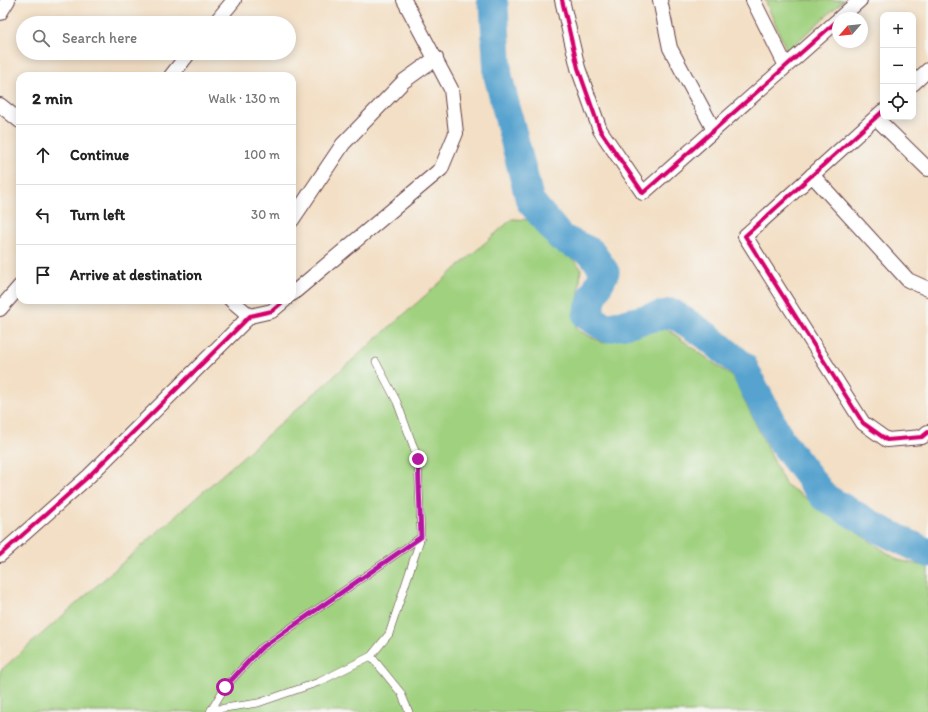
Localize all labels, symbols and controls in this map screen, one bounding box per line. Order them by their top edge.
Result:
north arrow [832,12,868,48]
map controls [880,12,916,120]
button: + [880,12,916,48]
search box [16,16,296,60]
icon: search [30,27,52,49]
text: Search here [62,29,137,47]
button: − [880,48,916,84]
button: locate [880,84,916,120]
text: 2 min [32,88,72,108]
text: Walk · 130 m [208,91,280,106]
icon: ahead [32,144,54,166]
text: Continue [70,146,129,164]
text: 100 m [244,147,280,162]
icon: left [32,204,54,226]
text: Turn left [70,206,125,224]
text: 30 m [251,207,280,222]
icon: arrive [32,264,54,286]
text: Arrive at destination [70,266,202,284]
route end [409,450,427,468]
route start [216,678,234,696]

